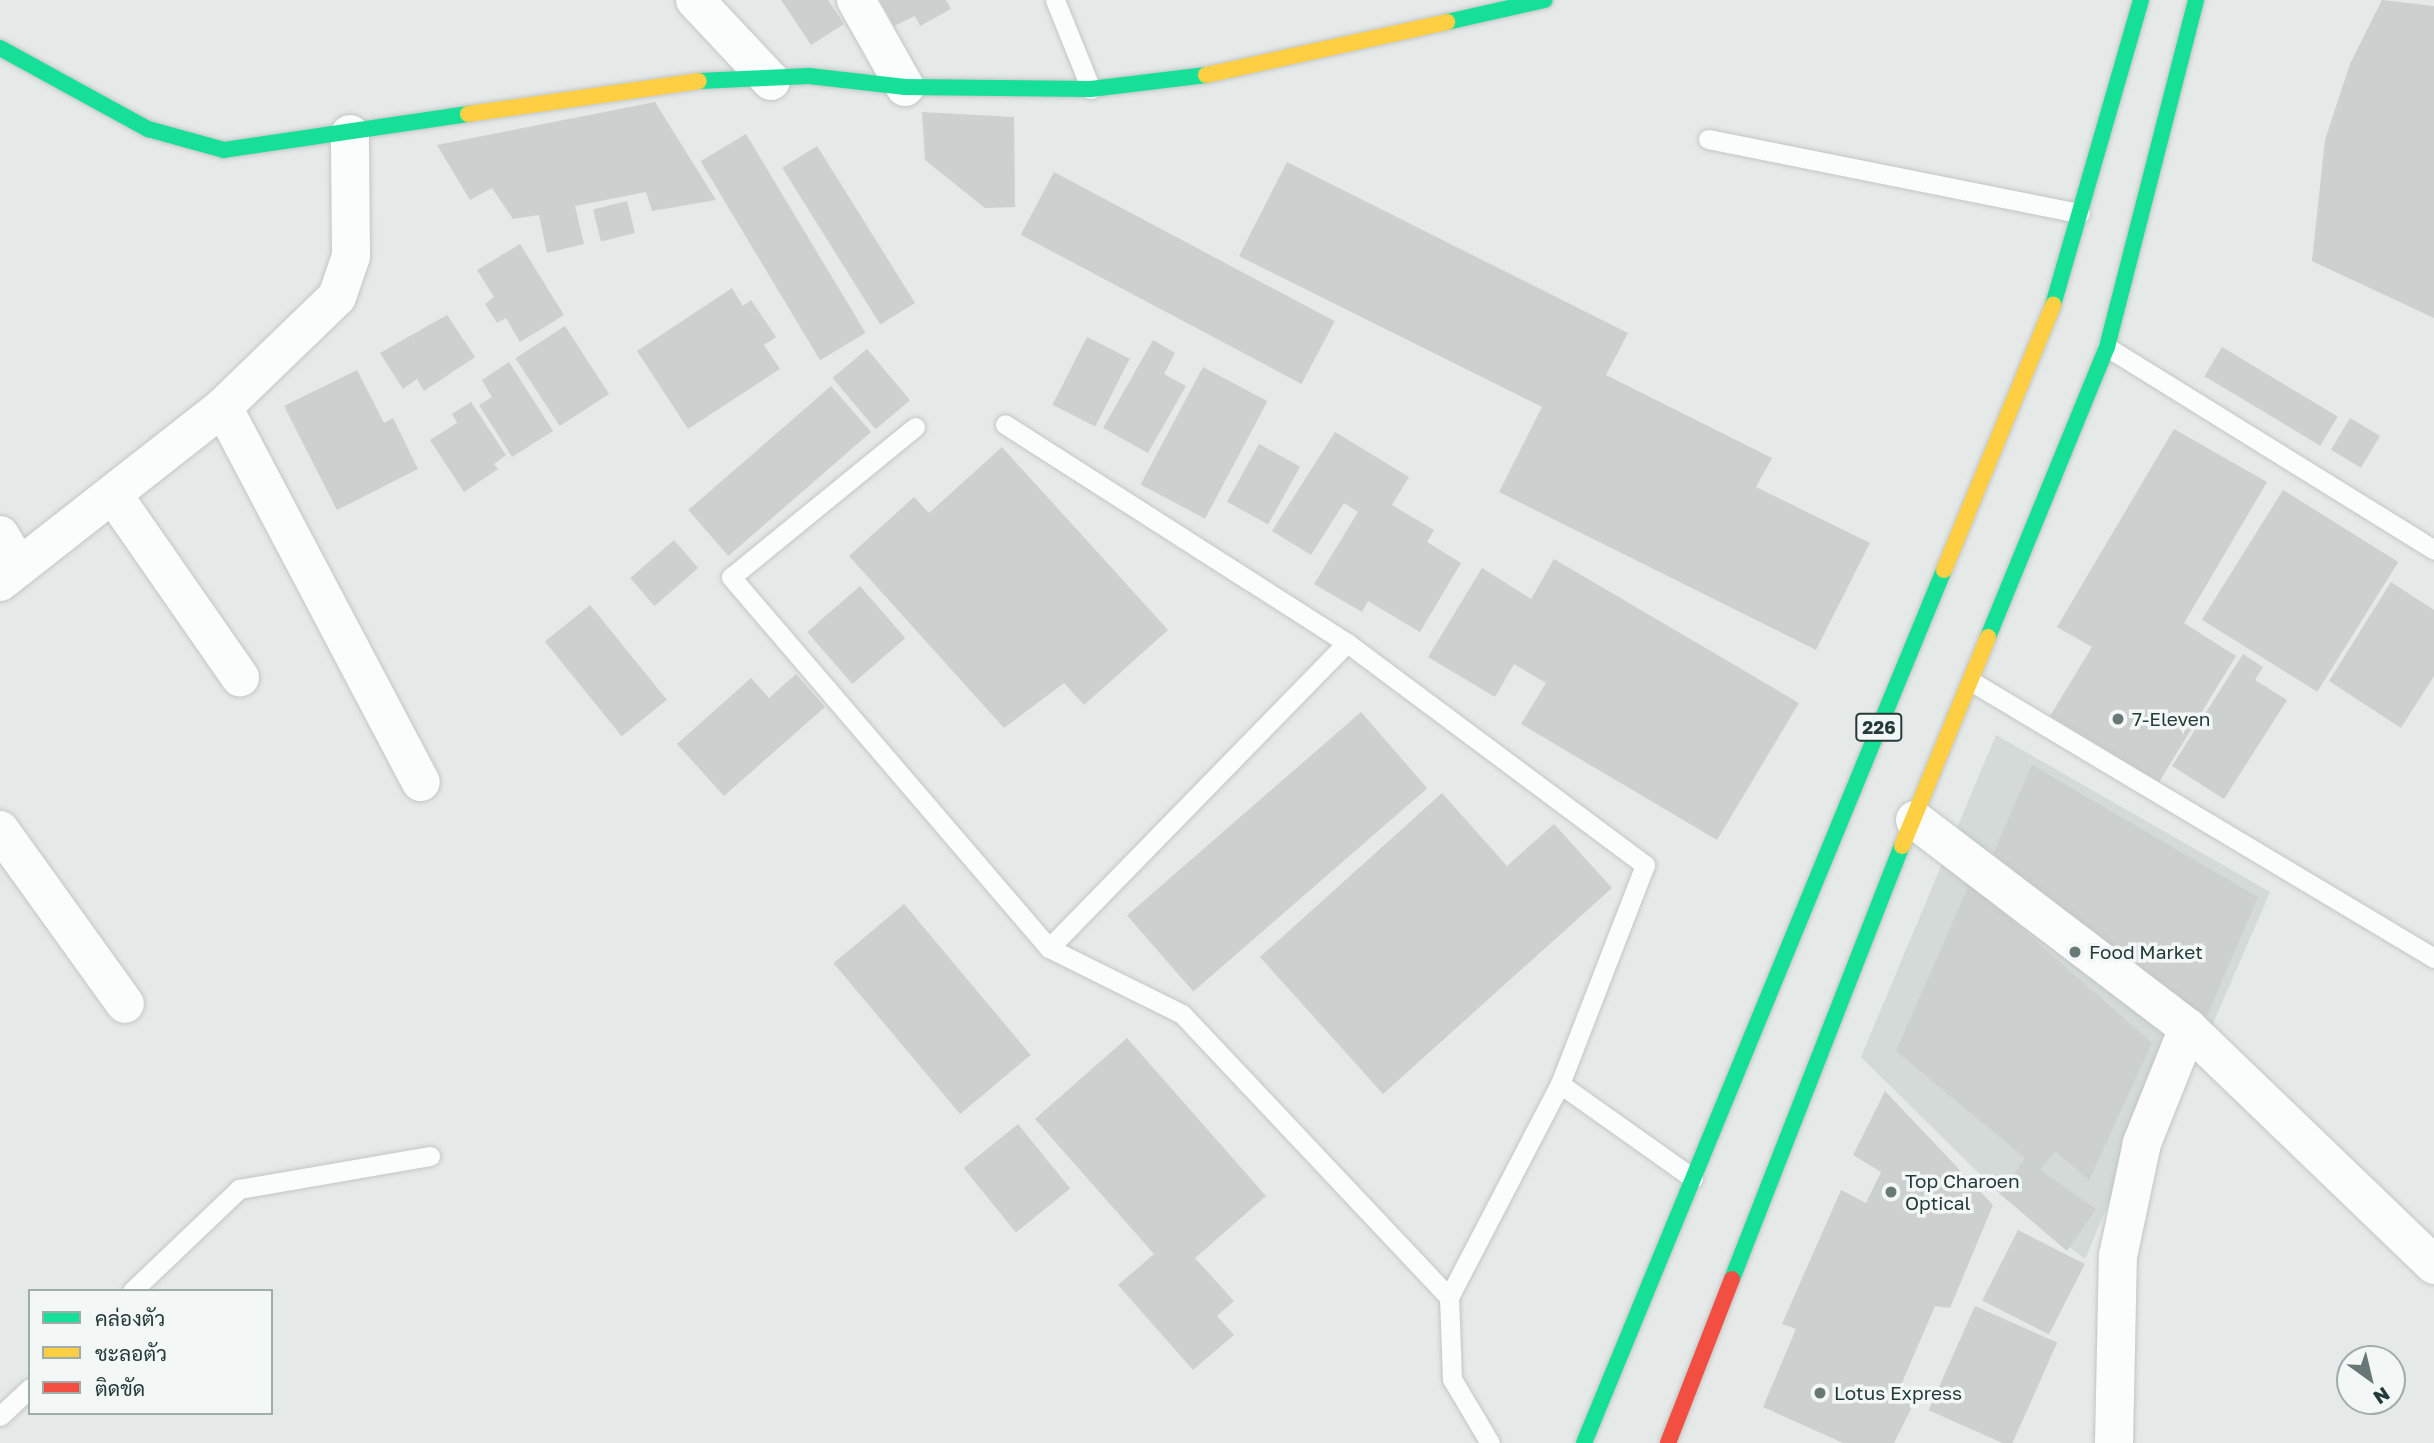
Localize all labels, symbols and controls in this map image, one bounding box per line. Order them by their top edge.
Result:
place label: 7-Eleven [2132,708,2210,730]
marker: 7-Eleven [2110,711,2126,727]
road number: 226 [1854,712,1904,742]
place label: Food Market [2089,941,2203,963]
marker: Food Market [2067,944,2083,960]
place label: Top Charoen Optical [1905,1170,2020,1214]
marker: Top Charoen Optical [1883,1184,1899,1200]
legend [28,1289,273,1415]
text: คล่องตัว [95,1305,165,1331]
text: ชะลอตัว [95,1340,167,1366]
north arrow [2336,1345,2406,1415]
text: ติดขัด [95,1375,145,1401]
place label: Lotus Express [1834,1382,1962,1404]
text: N [2369,1383,2394,1410]
marker: Lotus Express [1812,1385,1828,1401]

